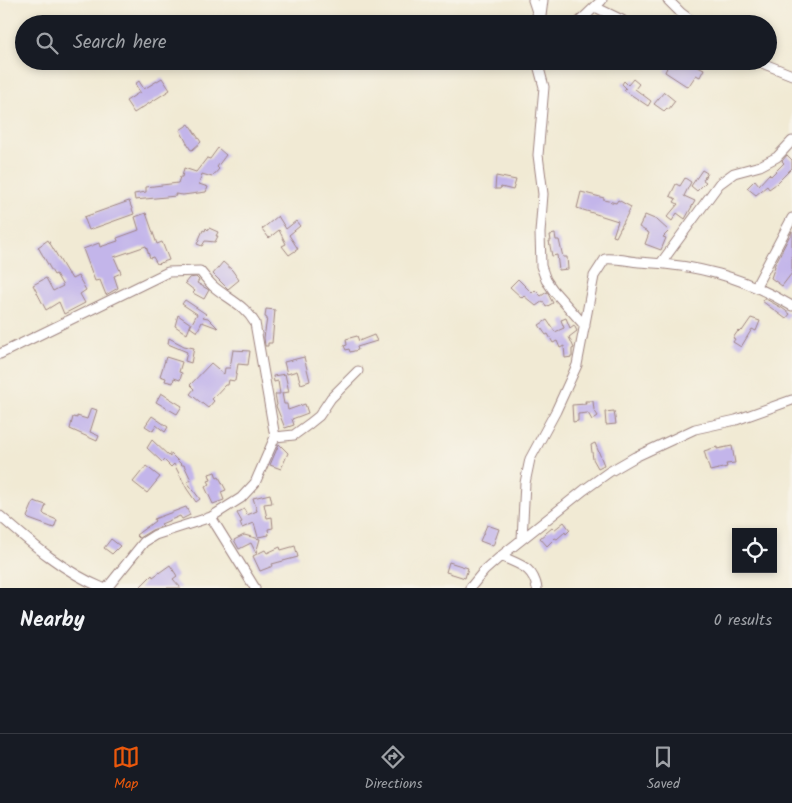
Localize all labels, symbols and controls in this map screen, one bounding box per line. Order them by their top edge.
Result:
search box [15,15,777,70]
text: Search here [73,28,167,58]
icon: search [33,29,61,57]
map controls [732,528,777,573]
button: locate [732,528,777,573]
text: Nearby [20,604,85,637]
text: 0 results [714,608,772,633]
tab: Map [112,743,140,795]
tab: Directions [364,743,422,795]
tab: Saved [647,743,680,795]

